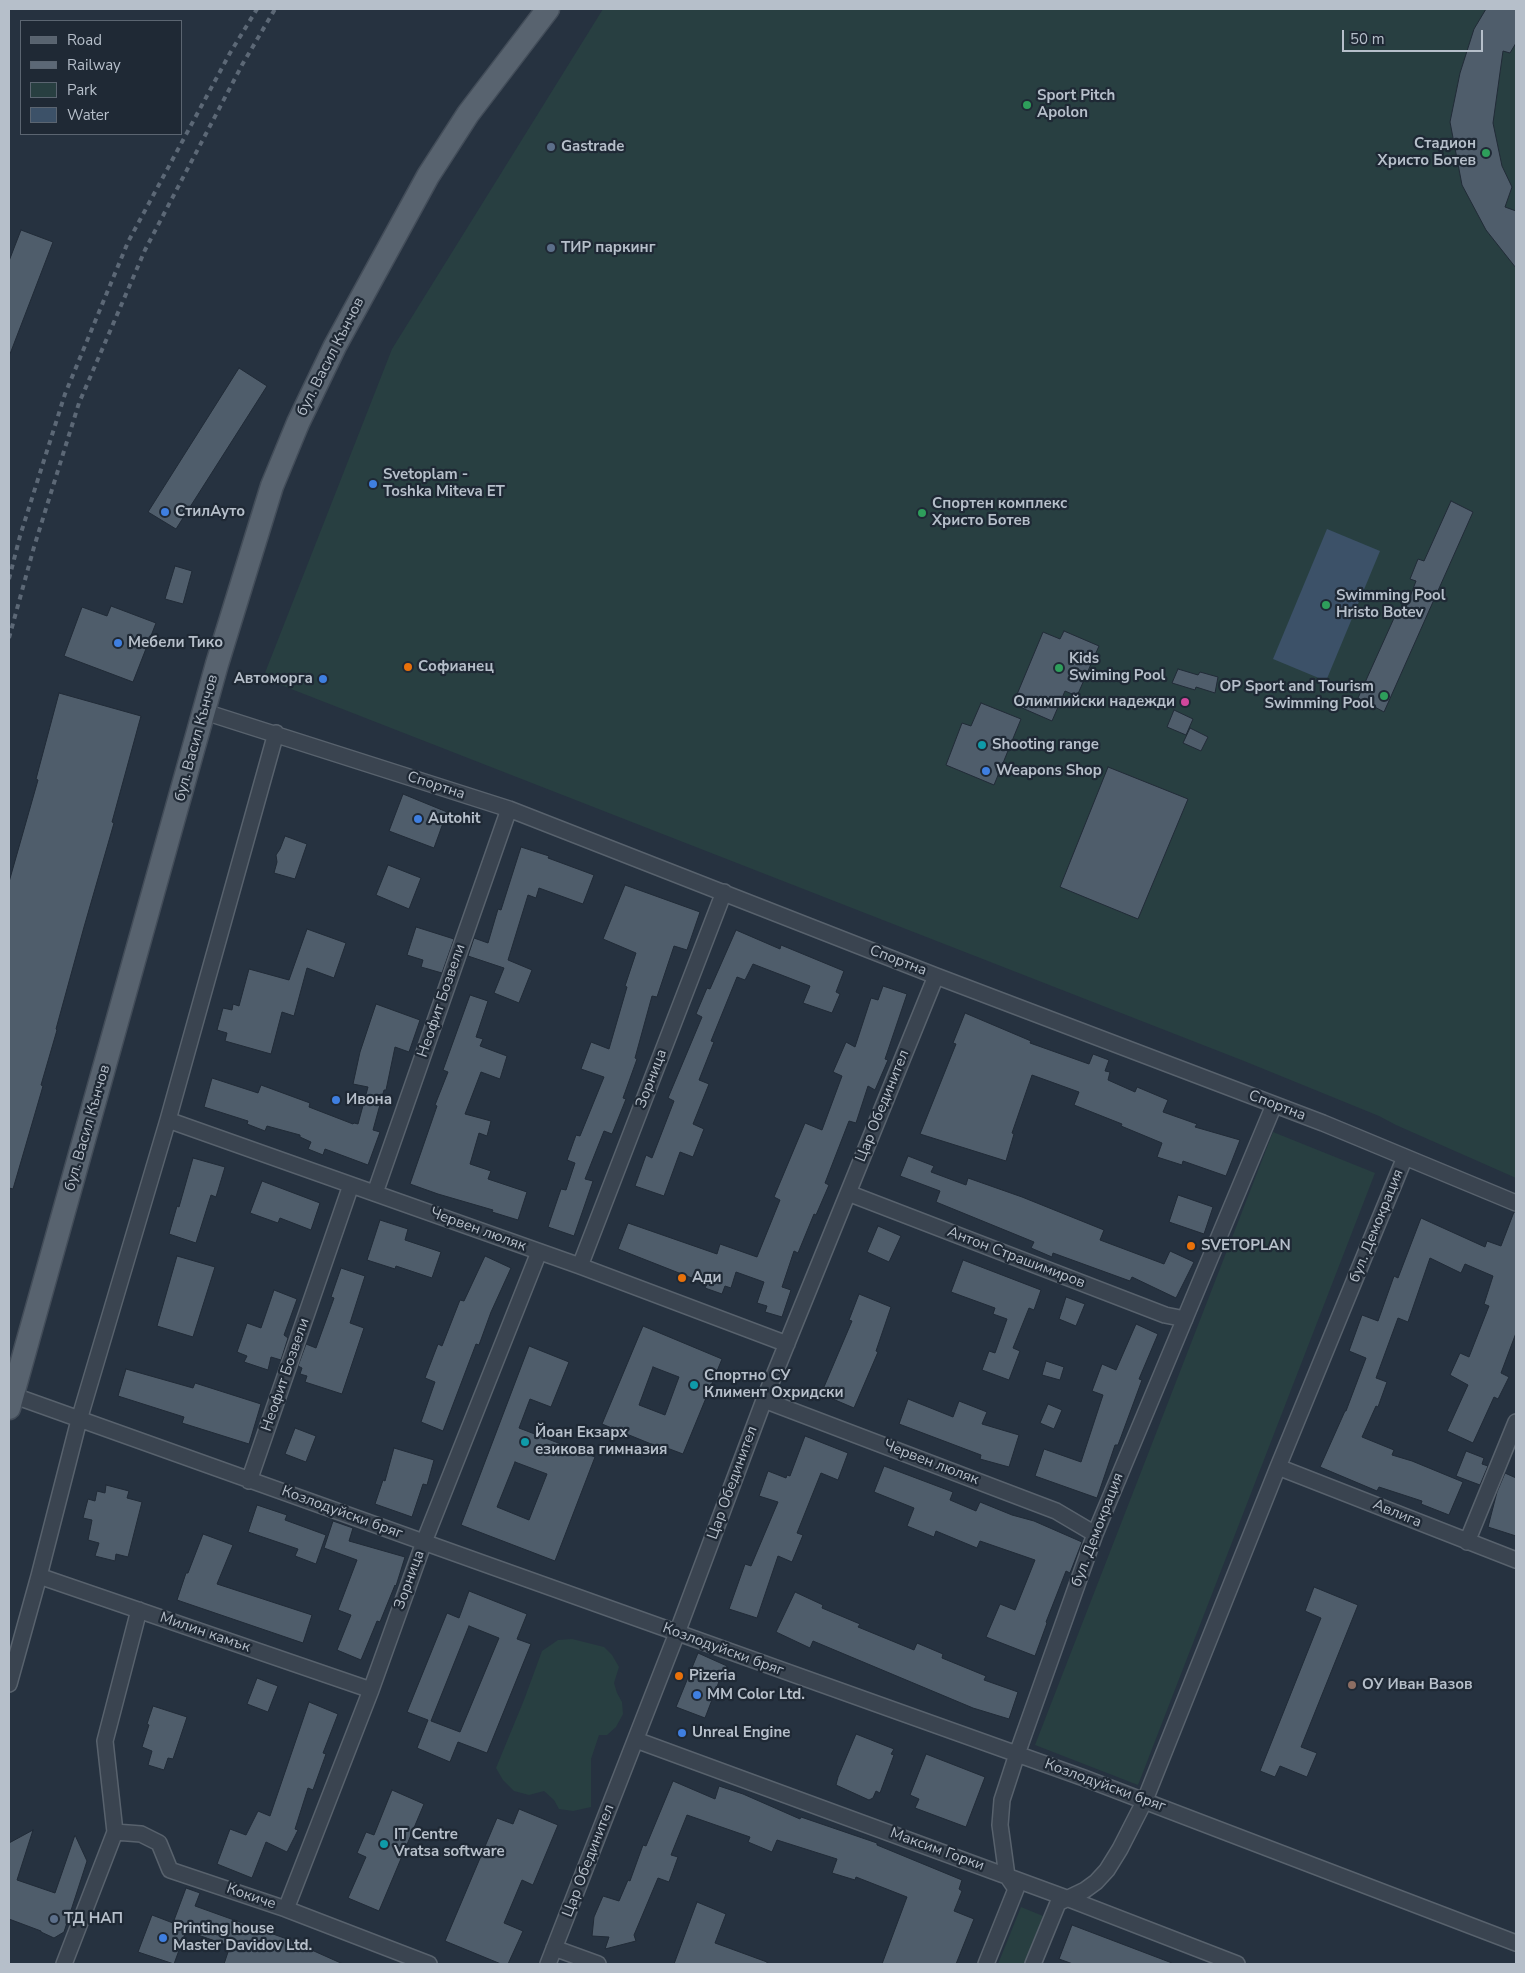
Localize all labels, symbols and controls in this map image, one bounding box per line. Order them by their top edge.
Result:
legend [20,20,182,135]
scale bar [1345,20,1486,52]
text: 50 m [1350,29,1385,49]
text: Road [67,30,102,50]
text: Railway [67,55,121,75]
text: Park [67,80,97,100]
place label: Sport Pitch Apolon [1037,87,1115,122]
marker: Sport Pitch Apolon [1021,99,1033,111]
text: Water [67,105,109,125]
place label: Стадион Христо Ботев [1378,135,1476,170]
place label: Gastrade [561,138,624,156]
marker: Gastrade [545,141,557,153]
marker: Стадион Христо Ботев [1480,147,1492,159]
place label: ТИР паркинг [561,239,655,257]
marker: ТИР паркинг [545,242,557,254]
street label: бул. Васил Кънчов [293,295,369,419]
place label: Svetoplam - Toshka Miteva ET [383,466,505,501]
marker: Svetoplam - Toshka Miteva ET [367,478,379,490]
place label: Спортен комплекс Христо Ботев [932,495,1067,530]
place label: СтилАуто [175,503,245,521]
marker: СтилАуто [159,506,171,518]
marker: Спортен комплекс Христо Ботев [916,507,928,519]
place label: Swimming Pool Hristo Botev [1336,587,1445,622]
marker: Swimming Pool Hristo Botev [1320,599,1332,611]
place label: Мебели Тико [128,634,223,652]
marker: Мебели Тико [112,637,124,649]
place label: Kids Swiming Pool [1069,650,1165,685]
place label: Софианец [418,658,494,676]
marker: Софианец [402,661,414,673]
marker: Kids Swiming Pool [1053,662,1065,674]
place label: Автоморга [234,670,313,688]
street label: бул. Васил Кънчов [171,673,223,803]
marker: Автоморга [317,673,329,685]
place label: OP Sport and Tourism Swimming Pool [1220,678,1374,713]
marker: OP Sport and Tourism Swimming Pool [1378,690,1390,702]
place label: Олимпийски надежди [1013,693,1175,711]
marker: Олимпийски надежди [1179,696,1191,708]
place label: Shooting range [992,736,1099,754]
marker: Shooting range [976,739,988,751]
place label: Weapons Shop [996,762,1102,780]
marker: Weapons Shop [980,765,992,777]
street label: Спортна [405,768,467,804]
place label: Autohit [428,810,481,828]
marker: Autohit [412,813,424,825]
street label: Неофит Бозвели [414,942,470,1060]
street label: Спортна [867,942,929,980]
street label: Зорница [633,1047,671,1111]
street label: Цар Обединител [852,1047,914,1165]
street label: бул. Васил Кънчов [61,1063,115,1193]
street label: Спортна [1246,1087,1308,1125]
place label: Ивона [346,1091,392,1109]
marker: Ивона [330,1094,342,1106]
street label: бул. Демокрация [1346,1167,1408,1285]
street label: Червен люляк [428,1204,528,1256]
street label: Антон Страшимиров [945,1223,1087,1293]
place label: SVETOPLAN [1201,1237,1291,1255]
marker: SVETOPLAN [1185,1240,1197,1252]
place label: Ади [692,1269,721,1287]
marker: Ади [676,1272,688,1284]
street label: Неофит Бозвели [258,1316,314,1434]
place label: Спортно СУ Климент Охридски [704,1367,843,1402]
marker: Спортно СУ Климент Охридски [688,1379,700,1391]
place label: Йоан Екзарх езикова гимназия [535,1424,667,1459]
street label: Цар Обединител [704,1424,762,1542]
marker: Йоан Екзарх езикова гимназия [519,1436,531,1448]
street label: Червен люляк [881,1437,981,1489]
street label: бул. Демокрация [1068,1471,1128,1589]
street label: Козлодуйски бряг [279,1483,405,1543]
street label: Авлига [1370,1496,1424,1532]
street label: Зорница [391,1548,429,1612]
street label: Милин камък [157,1609,253,1657]
street label: Козлодуйски бряг [660,1620,786,1680]
place label: Pizeria [689,1667,736,1685]
marker: Pizeria [673,1670,685,1682]
place label: ОУ Иван Вазов [1362,1676,1473,1694]
marker: ОУ Иван Вазов [1346,1679,1358,1691]
place label: MM Color Ltd. [707,1686,805,1704]
marker: MM Color Ltd. [691,1689,703,1701]
place label: Unreal Engine [692,1724,790,1742]
marker: Unreal Engine [676,1727,688,1739]
street label: Козлодуйски бряг [1042,1756,1168,1816]
street label: Цар Обединител [559,1802,619,1920]
street label: Максим Горки [888,1825,986,1875]
place label: IT Centre Vratsa software [394,1826,505,1861]
marker: IT Centre Vratsa software [378,1838,390,1850]
street label: Кокиче [224,1880,278,1914]
place label: ТД НАП [64,1910,123,1928]
marker: ТД НАП [48,1913,60,1925]
place label: Printing house Master Davidov Ltd. [173,1920,312,1955]
marker: Printing house Master Davidov Ltd. [157,1932,169,1944]

